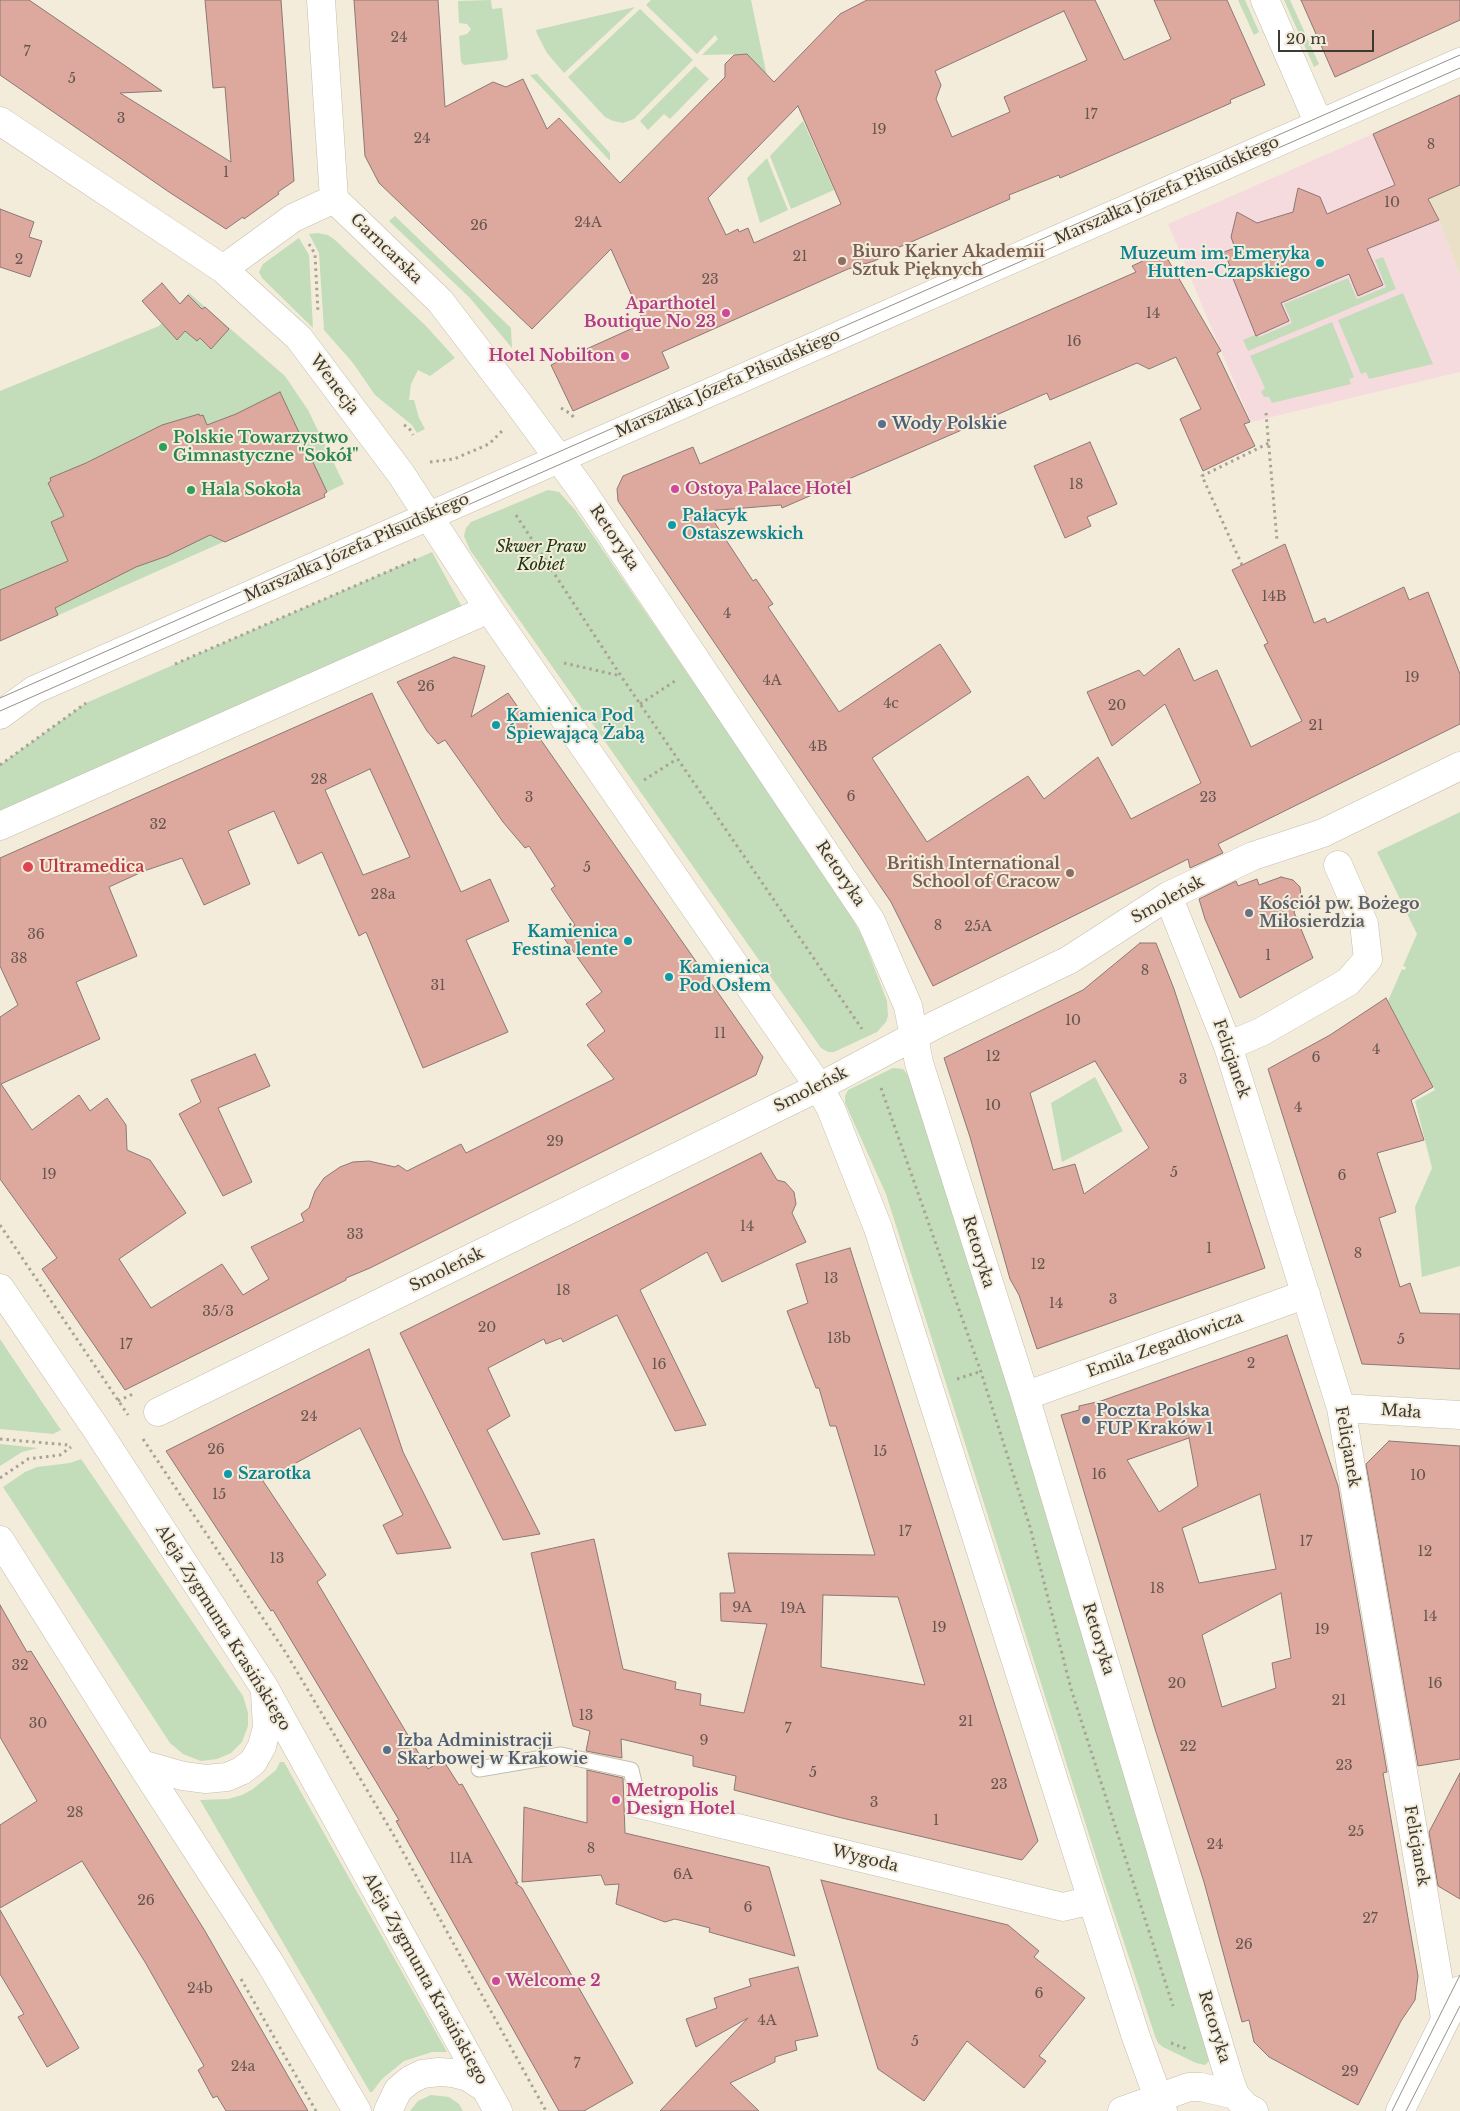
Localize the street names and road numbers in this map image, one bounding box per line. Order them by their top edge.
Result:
street label: Marszałka Józefa Piłsudskiego [1052,133,1282,249]
street label: Garncarska [346,210,426,288]
street label: Marszałka Józefa Piłsudskiego [613,326,843,442]
street label: Wenecja [305,352,363,418]
street label: Marszałka Józefa Piłsudskiego [242,490,472,606]
street label: Retoryka [585,502,643,574]
street label: Retoryka [811,838,869,910]
street label: Smoleńsk [1128,872,1208,928]
street label: Felicjanek [1209,1017,1253,1101]
street label: Smoleńsk [771,1063,851,1117]
street label: Retoryka [958,1214,998,1290]
street label: Smoleńsk [407,1244,487,1296]
street label: Emila Zegadłowicza [1084,1308,1246,1382]
street label: Mała [1380,1401,1422,1423]
street label: Felicjanek [1330,1405,1364,1489]
street label: Aleja Zygmunta Krasińskiego [152,1522,294,1734]
street label: Retoryka [1078,1601,1118,1677]
street label: Felicjanek [1399,1804,1433,1888]
street label: Wygoda [830,1841,900,1877]
street label: Aleja Zygmunta Krasińskiego [359,1870,491,2088]
street label: Retoryka [1194,1989,1234,2065]

